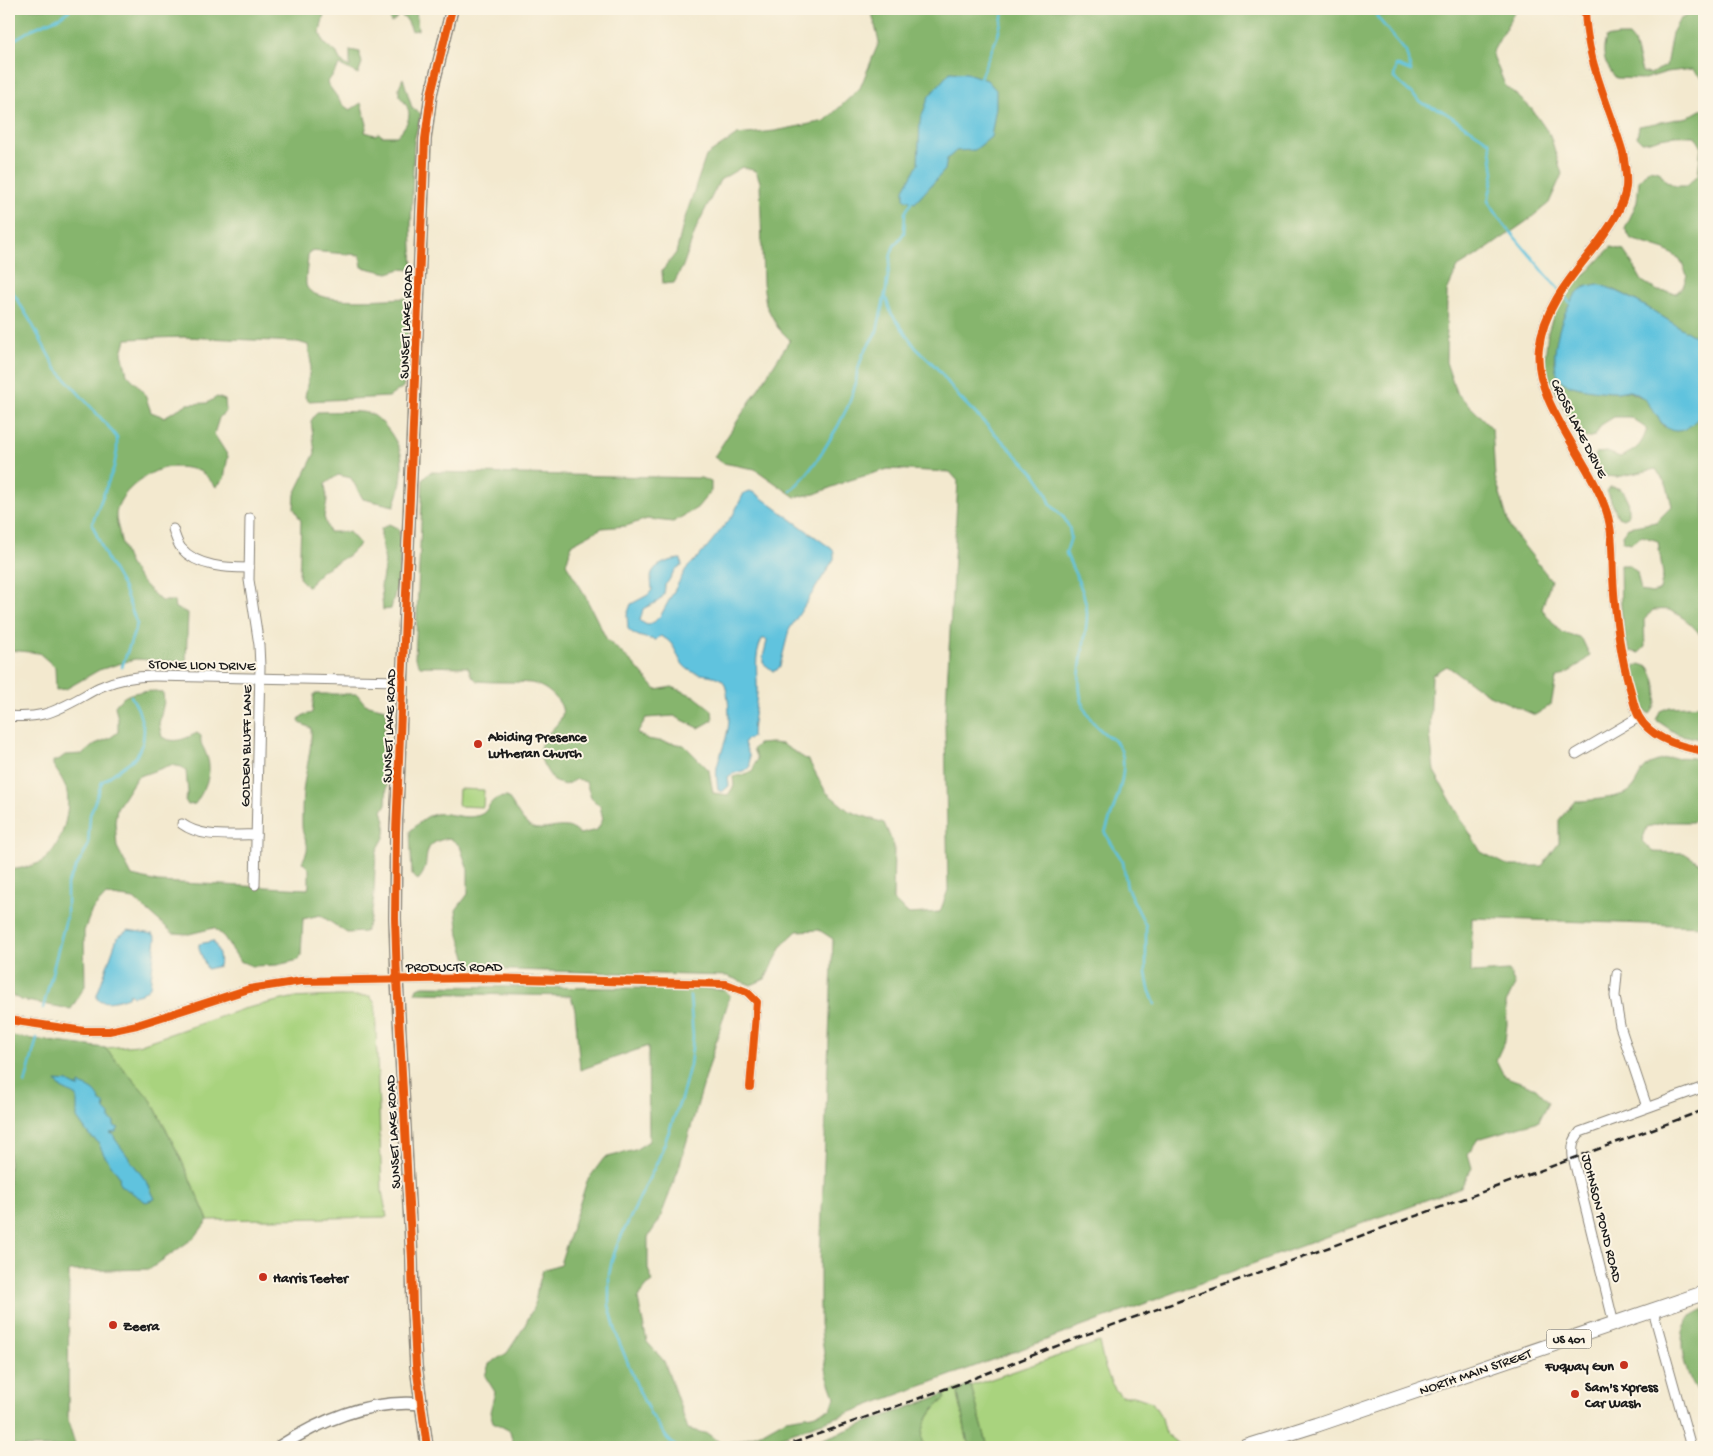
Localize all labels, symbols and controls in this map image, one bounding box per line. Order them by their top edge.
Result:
street label: SUNSET LAKE ROAD [397,264,418,379]
street label: CROSS LAKE DRIVE [1545,377,1611,483]
street label: STONE LION DRIVE [148,657,257,676]
street label: SUNSET LAKE ROAD [380,668,401,783]
street label: GOLDEN BLUFF LANE [238,684,257,807]
place label: Abiding Presence Lutheran Church [487,730,588,763]
marker: Abiding Presence Lutheran Church [472,738,484,750]
street label: PRODUCTS ROAD [405,960,503,977]
street label: SUNSET LAKE ROAD [383,1074,406,1189]
street label: JOHNSON POND ROAD [1576,1153,1625,1285]
marker: Harris Teeter [257,1271,269,1283]
place label: Harris Teeter [273,1271,350,1288]
marker: Zeera [107,1319,119,1331]
place label: Zeera [123,1319,160,1336]
road number: US 401 [1546,1330,1592,1348]
street label: NORTH MAIN STREET [1418,1346,1535,1401]
place label: Fuquay Gun [1544,1359,1614,1376]
marker: Fuquay Gun [1618,1359,1630,1371]
place label: Sam's Xpress Car Wash [1584,1380,1659,1413]
marker: Sam's Xpress Car Wash [1569,1388,1581,1400]

